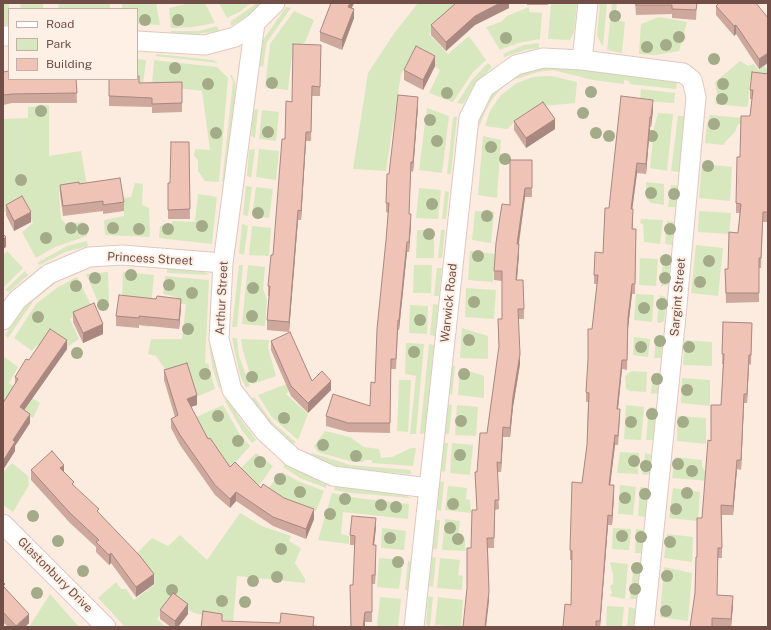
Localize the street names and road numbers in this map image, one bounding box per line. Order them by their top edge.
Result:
street label: Princess Street [107,250,193,268]
street label: Sargint Street [667,257,689,337]
street label: Arthur Street [213,261,231,335]
street label: Warwick Road [438,263,460,343]
street label: Glastonbury Drive [14,534,96,616]

